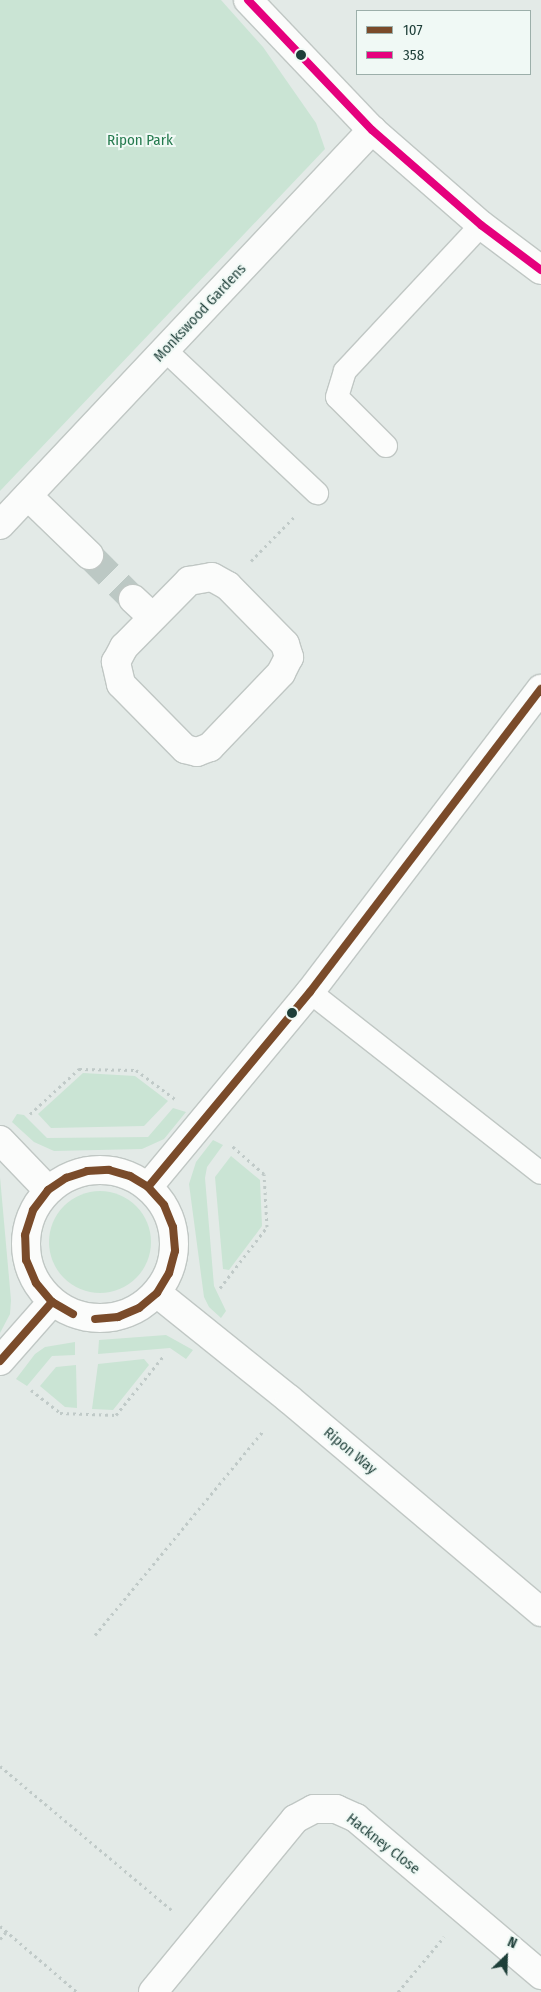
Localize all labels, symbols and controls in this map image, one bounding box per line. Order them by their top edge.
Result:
legend [356,10,531,75]
text: 107 [403,21,422,39]
text: 358 [403,46,424,64]
unlabelled marker [296,50,306,60]
park label: Ripon Park [107,132,173,150]
street label: Monkswood Gardens [150,260,250,366]
unlabelled marker [287,1008,297,1018]
street label: Ripon Way [320,1424,380,1478]
street label: Hackney Close [343,1810,423,1878]
north arrow [481,1932,531,1982]
text: N [505,1933,520,1952]

